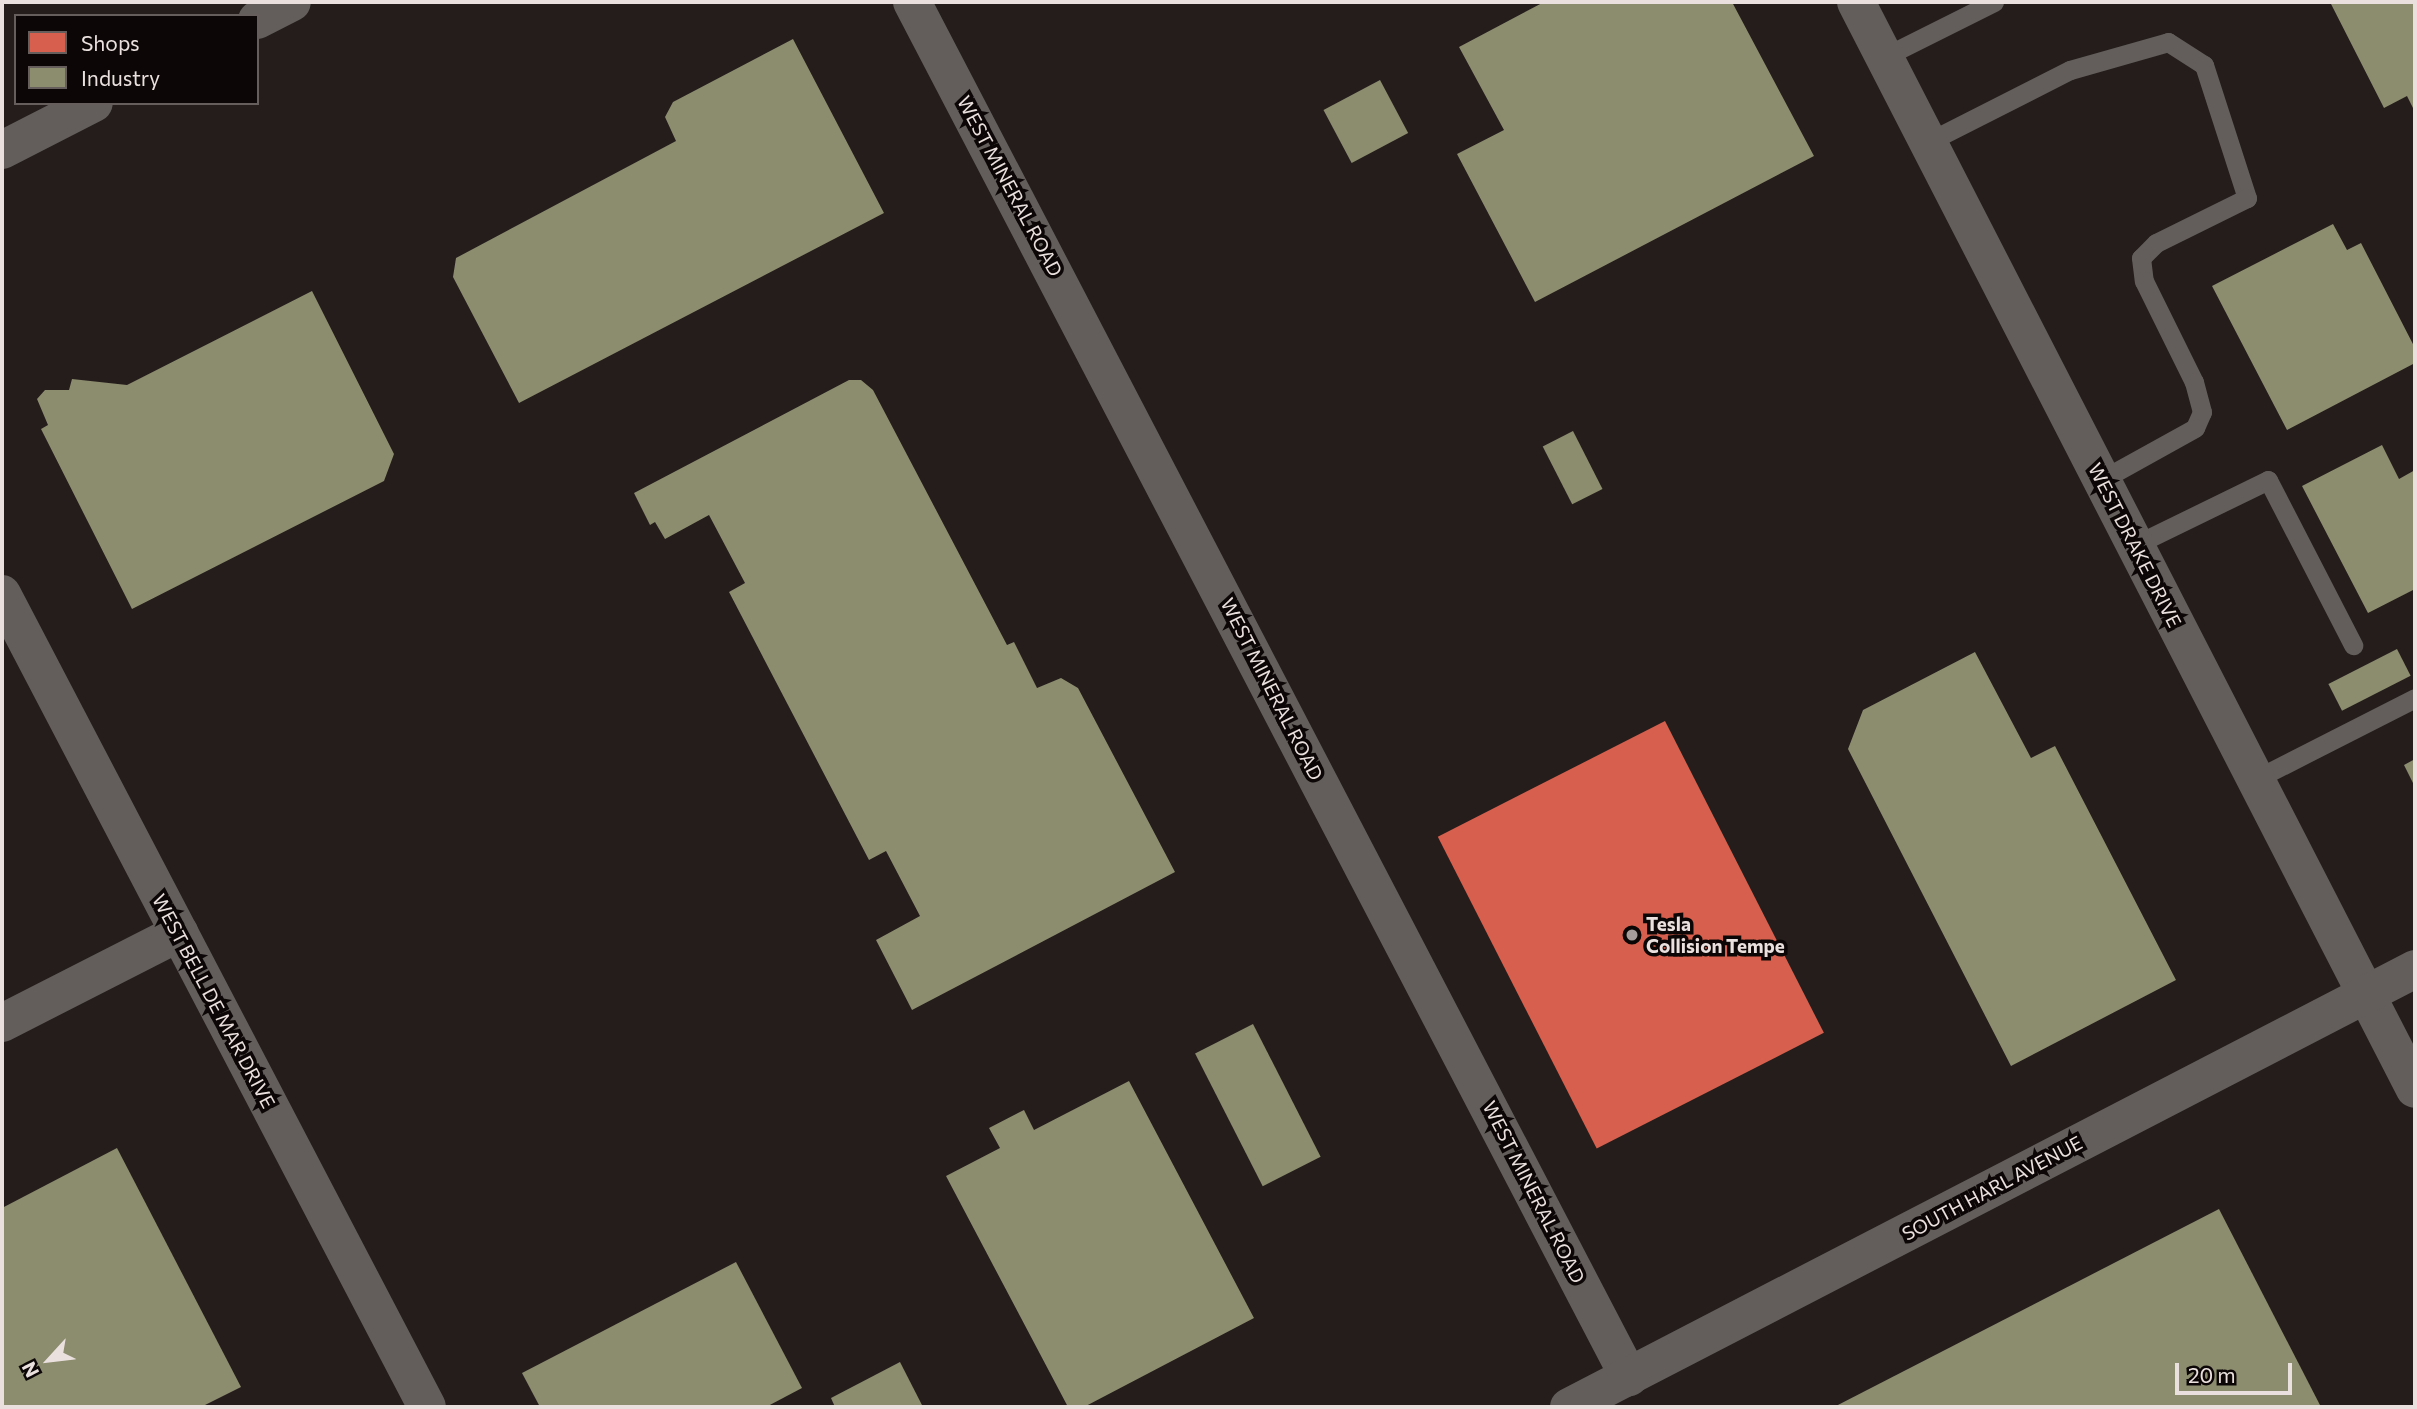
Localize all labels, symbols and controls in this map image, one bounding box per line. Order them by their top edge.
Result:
legend [14,14,259,105]
text: Shops [81,30,140,55]
text: Industry [81,65,160,90]
street label: WEST MINERAL ROAD [953,92,1067,280]
street label: WEST DRAKE DRIVE [2084,459,2186,631]
street label: WEST MINERAL ROAD [1216,594,1328,784]
street label: WEST BELL DE MAR DRIVE [148,890,280,1112]
place label: Tesla Collision Tempe [1646,913,1785,957]
marker: Tesla Collision Tempe [1624,927,1640,943]
street label: WEST MINERAL ROAD [1478,1097,1590,1287]
street label: SOUTH HARL AVENUE [1898,1131,2086,1245]
north arrow [14,1325,84,1395]
scale bar [2179,1350,2296,1394]
text: N [16,1358,43,1381]
text: 20 m [2188,1362,2236,1387]

